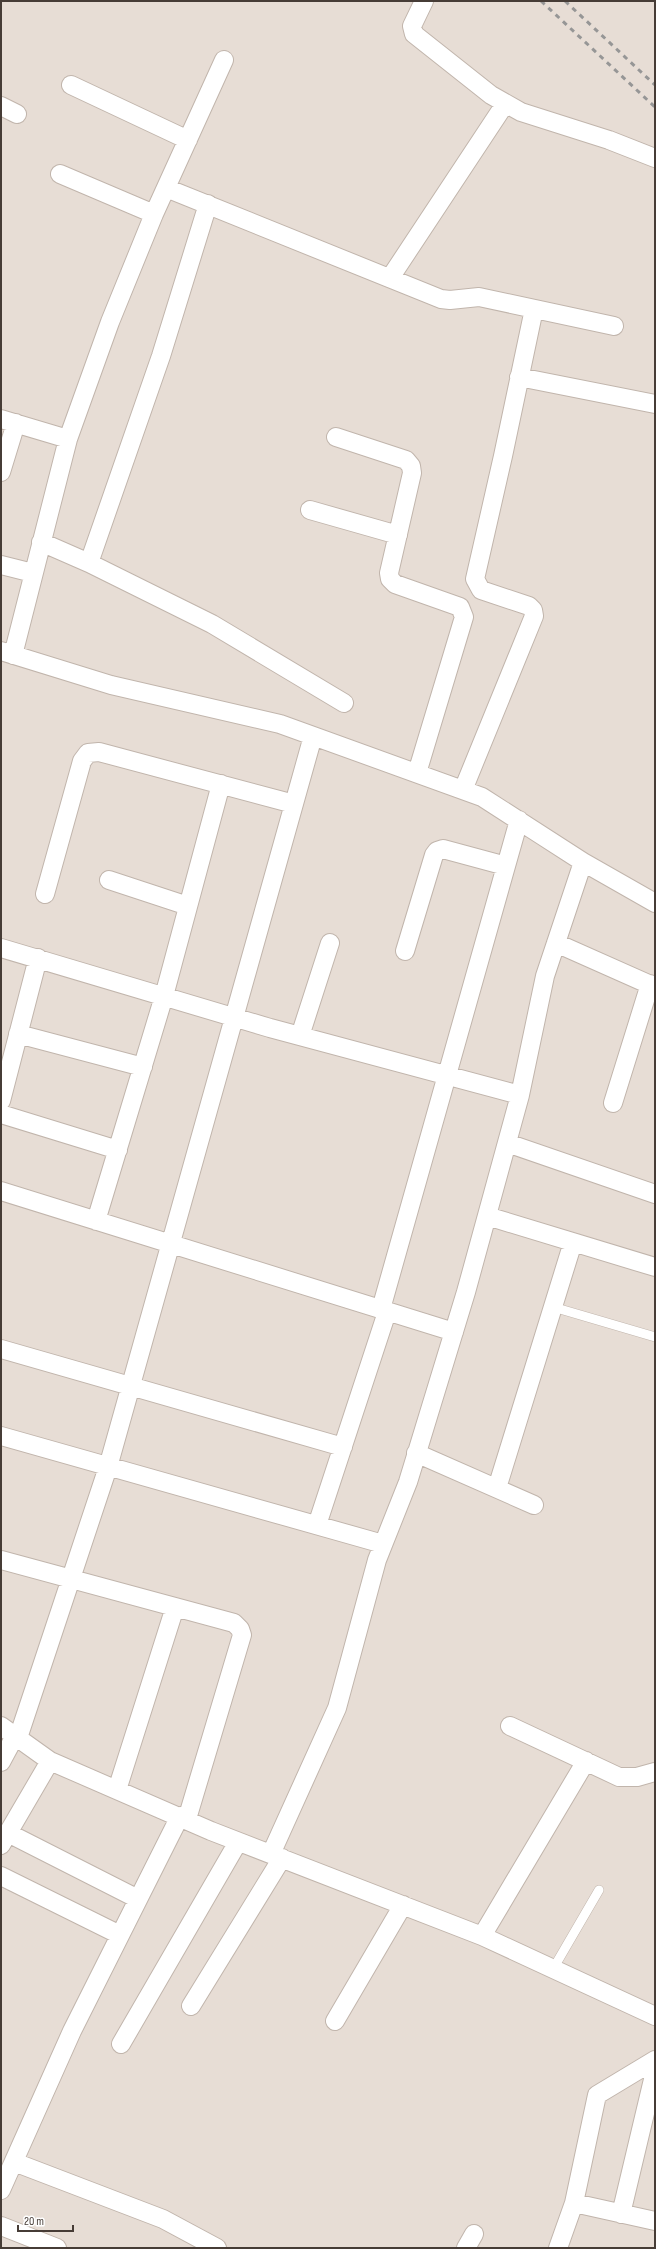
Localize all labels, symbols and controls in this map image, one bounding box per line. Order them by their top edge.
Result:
scale bar [18,2207,73,2233]
text: 20 m [24,2214,44,2229]

